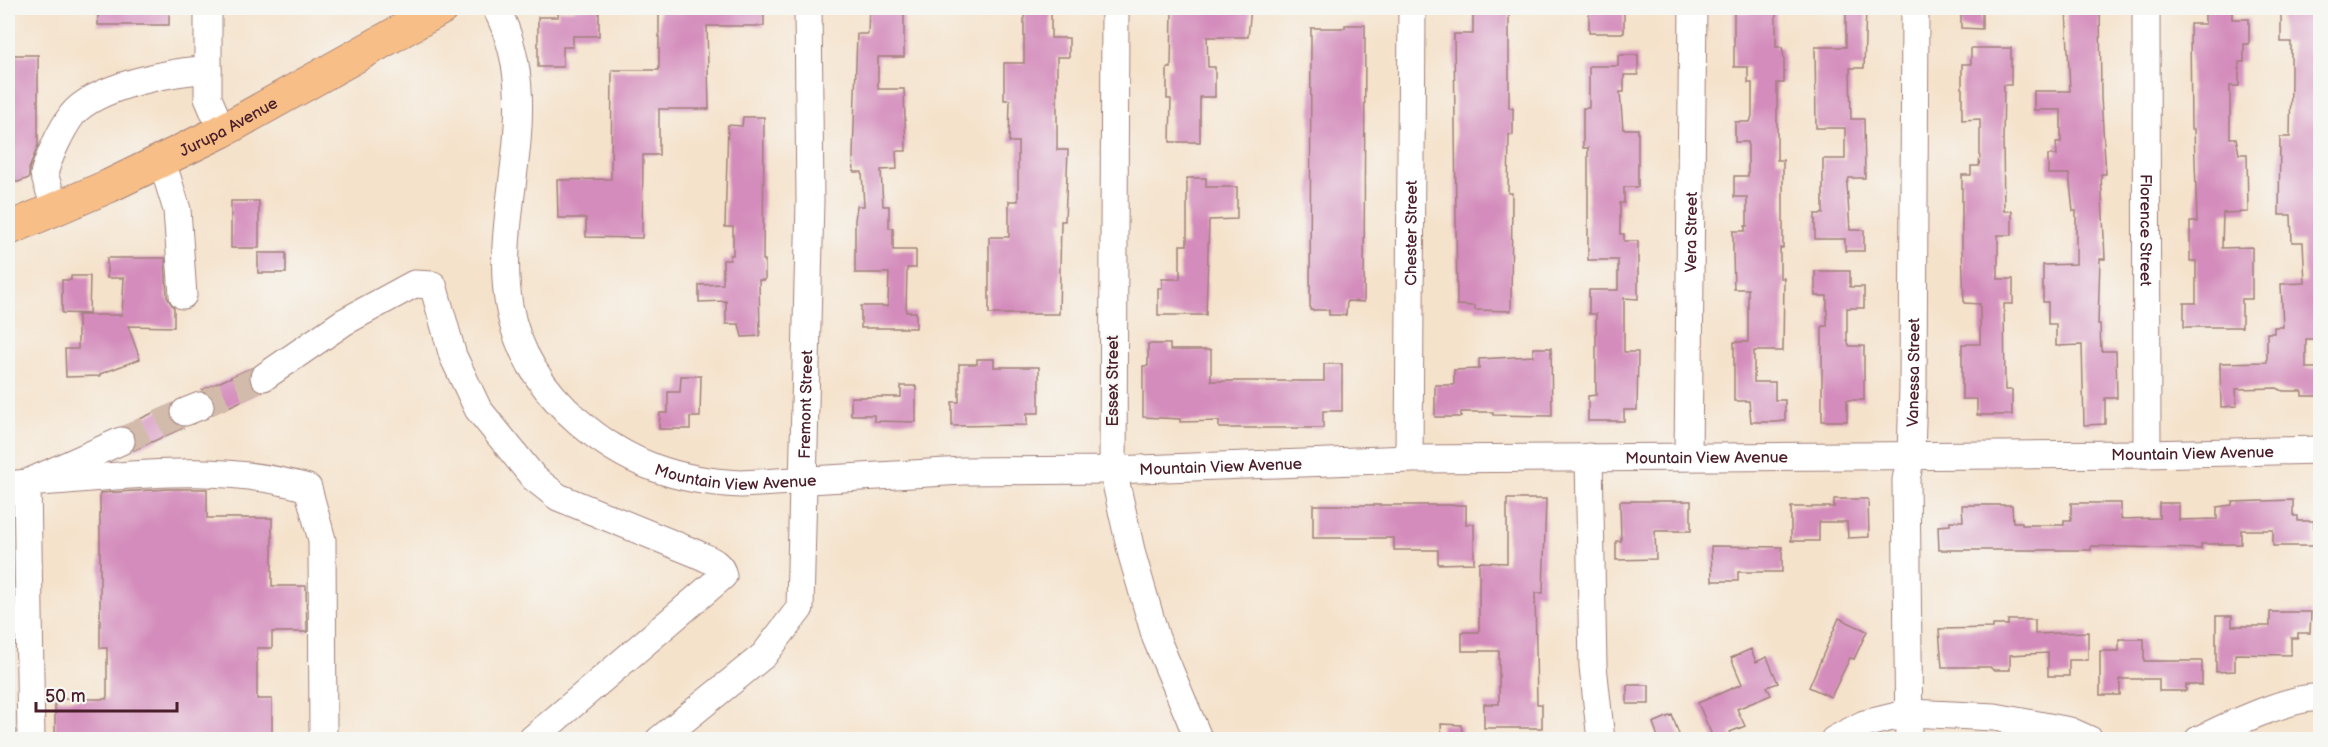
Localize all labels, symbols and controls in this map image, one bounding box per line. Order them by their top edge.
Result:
street label: Jurupa Avenue [177,94,282,161]
street label: Florence Street [2135,174,2155,286]
street label: Chester Street [1402,180,1422,286]
street label: Vera Street [1682,192,1702,272]
street label: Vanessa Street [1904,318,1924,427]
street label: Essex Street [1104,335,1123,427]
street label: Fremont Street [796,350,817,459]
street label: Mountain View Avenue [2111,443,2275,465]
street label: Mountain View Avenue [1625,448,1789,469]
street label: Mountain View Avenue [1139,455,1303,480]
street label: Mountain View Avenue [652,461,818,495]
scale bar [36,675,177,713]
text: 50 m [45,686,86,707]

